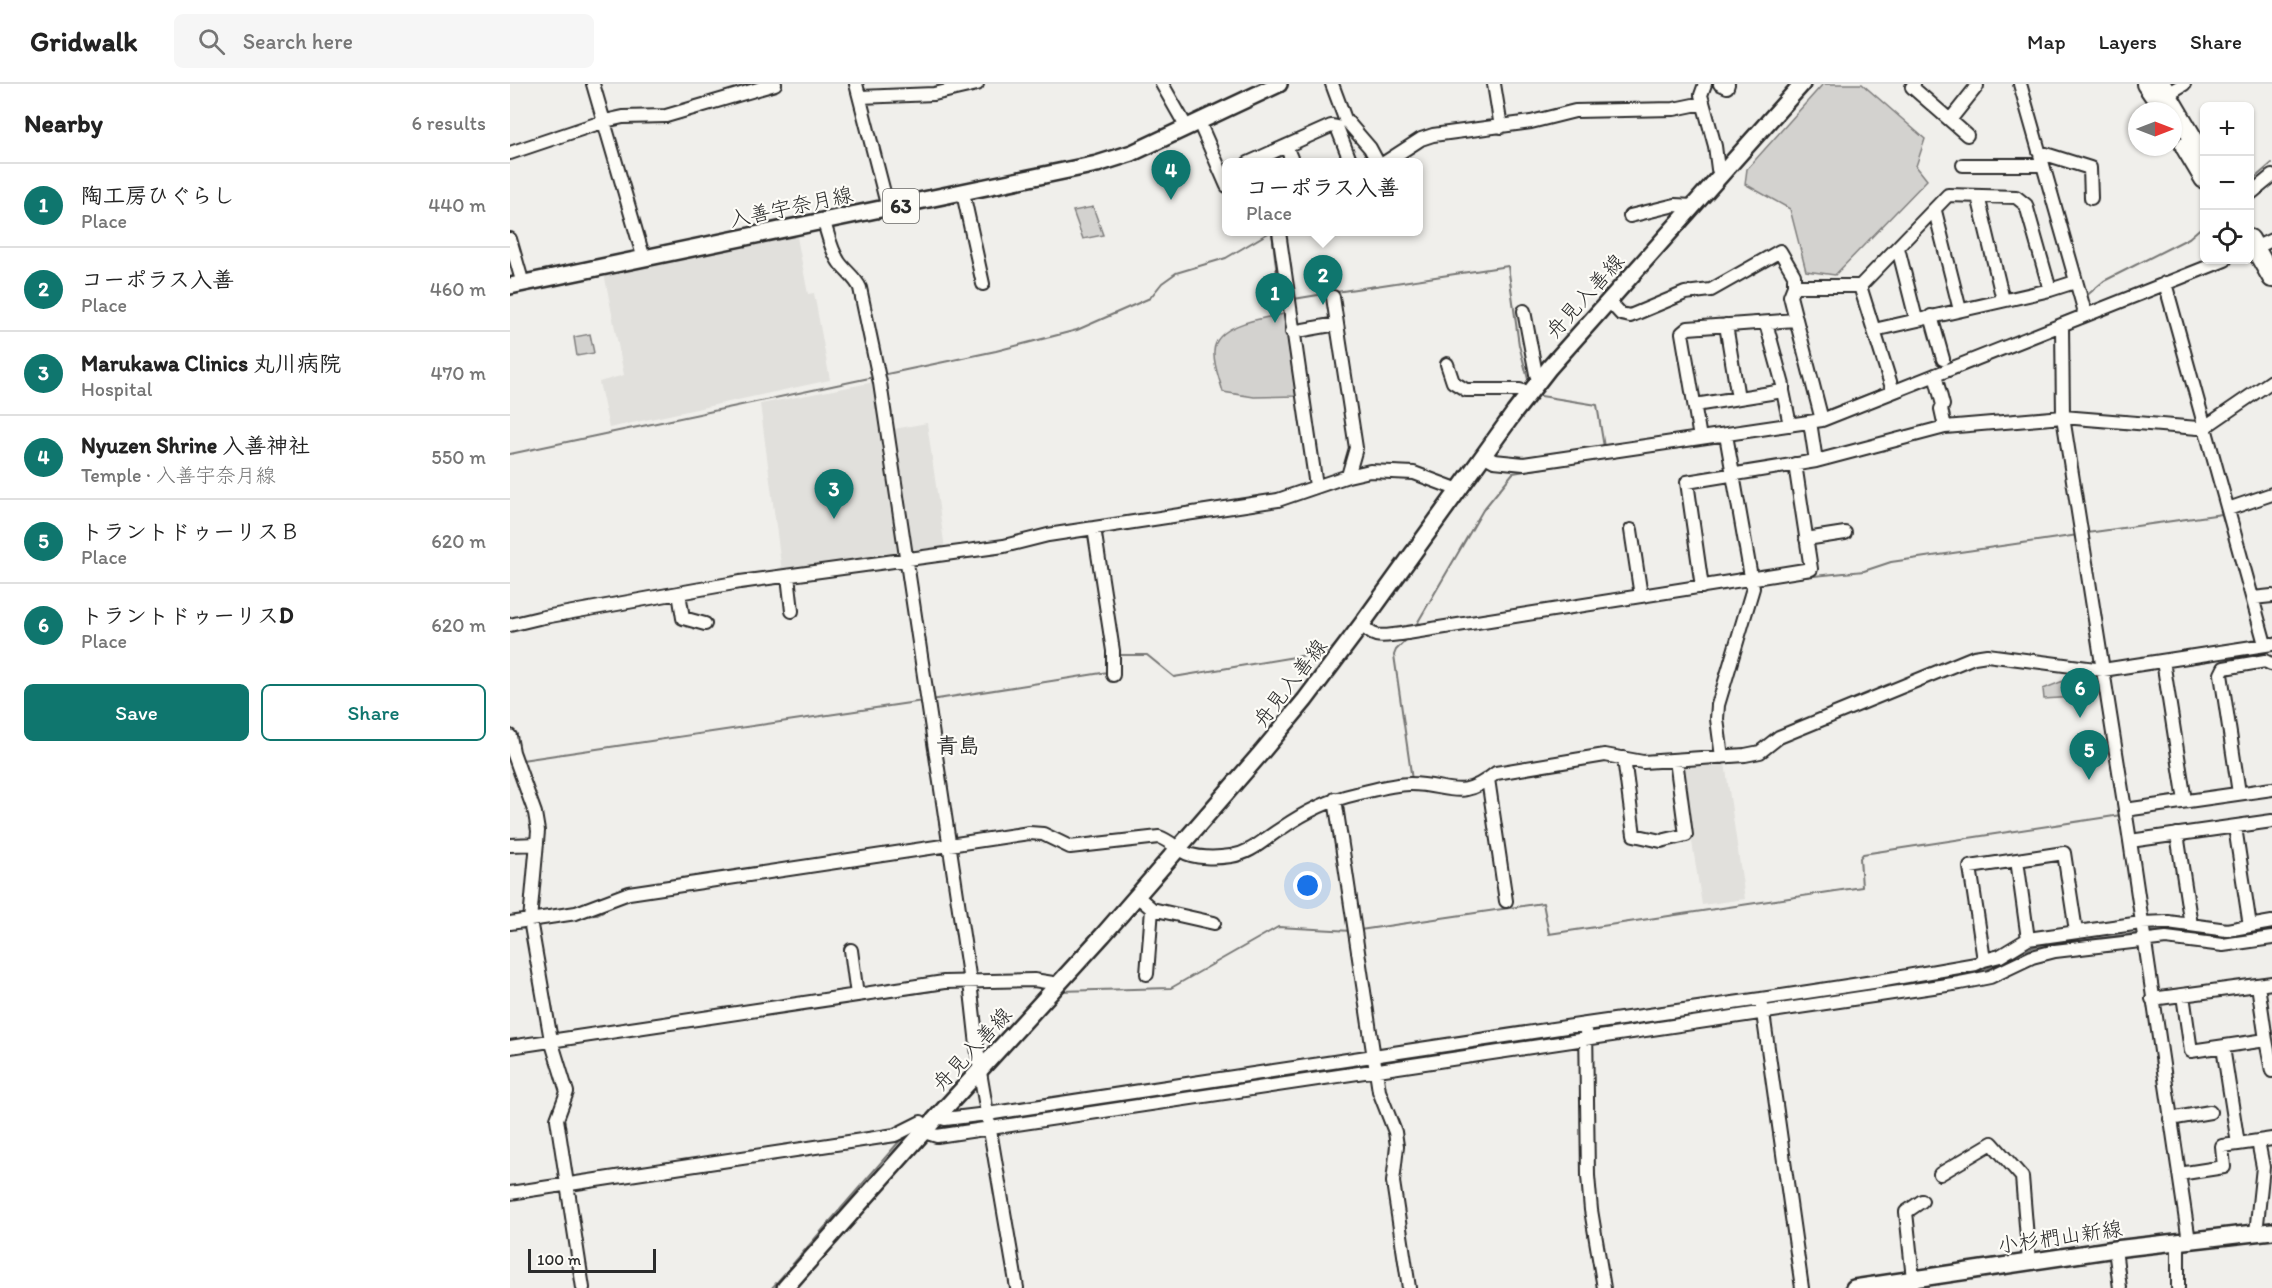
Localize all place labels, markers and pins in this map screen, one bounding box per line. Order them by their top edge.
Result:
pin: 4 [1152,150,1190,200]
pin: 2 [1304,256,1342,305]
pin: 1 [1256,274,1294,323]
pin: 3 [814,470,854,519]
pin: 6 [2060,668,2100,718]
pin: 5 [2070,730,2108,780]

